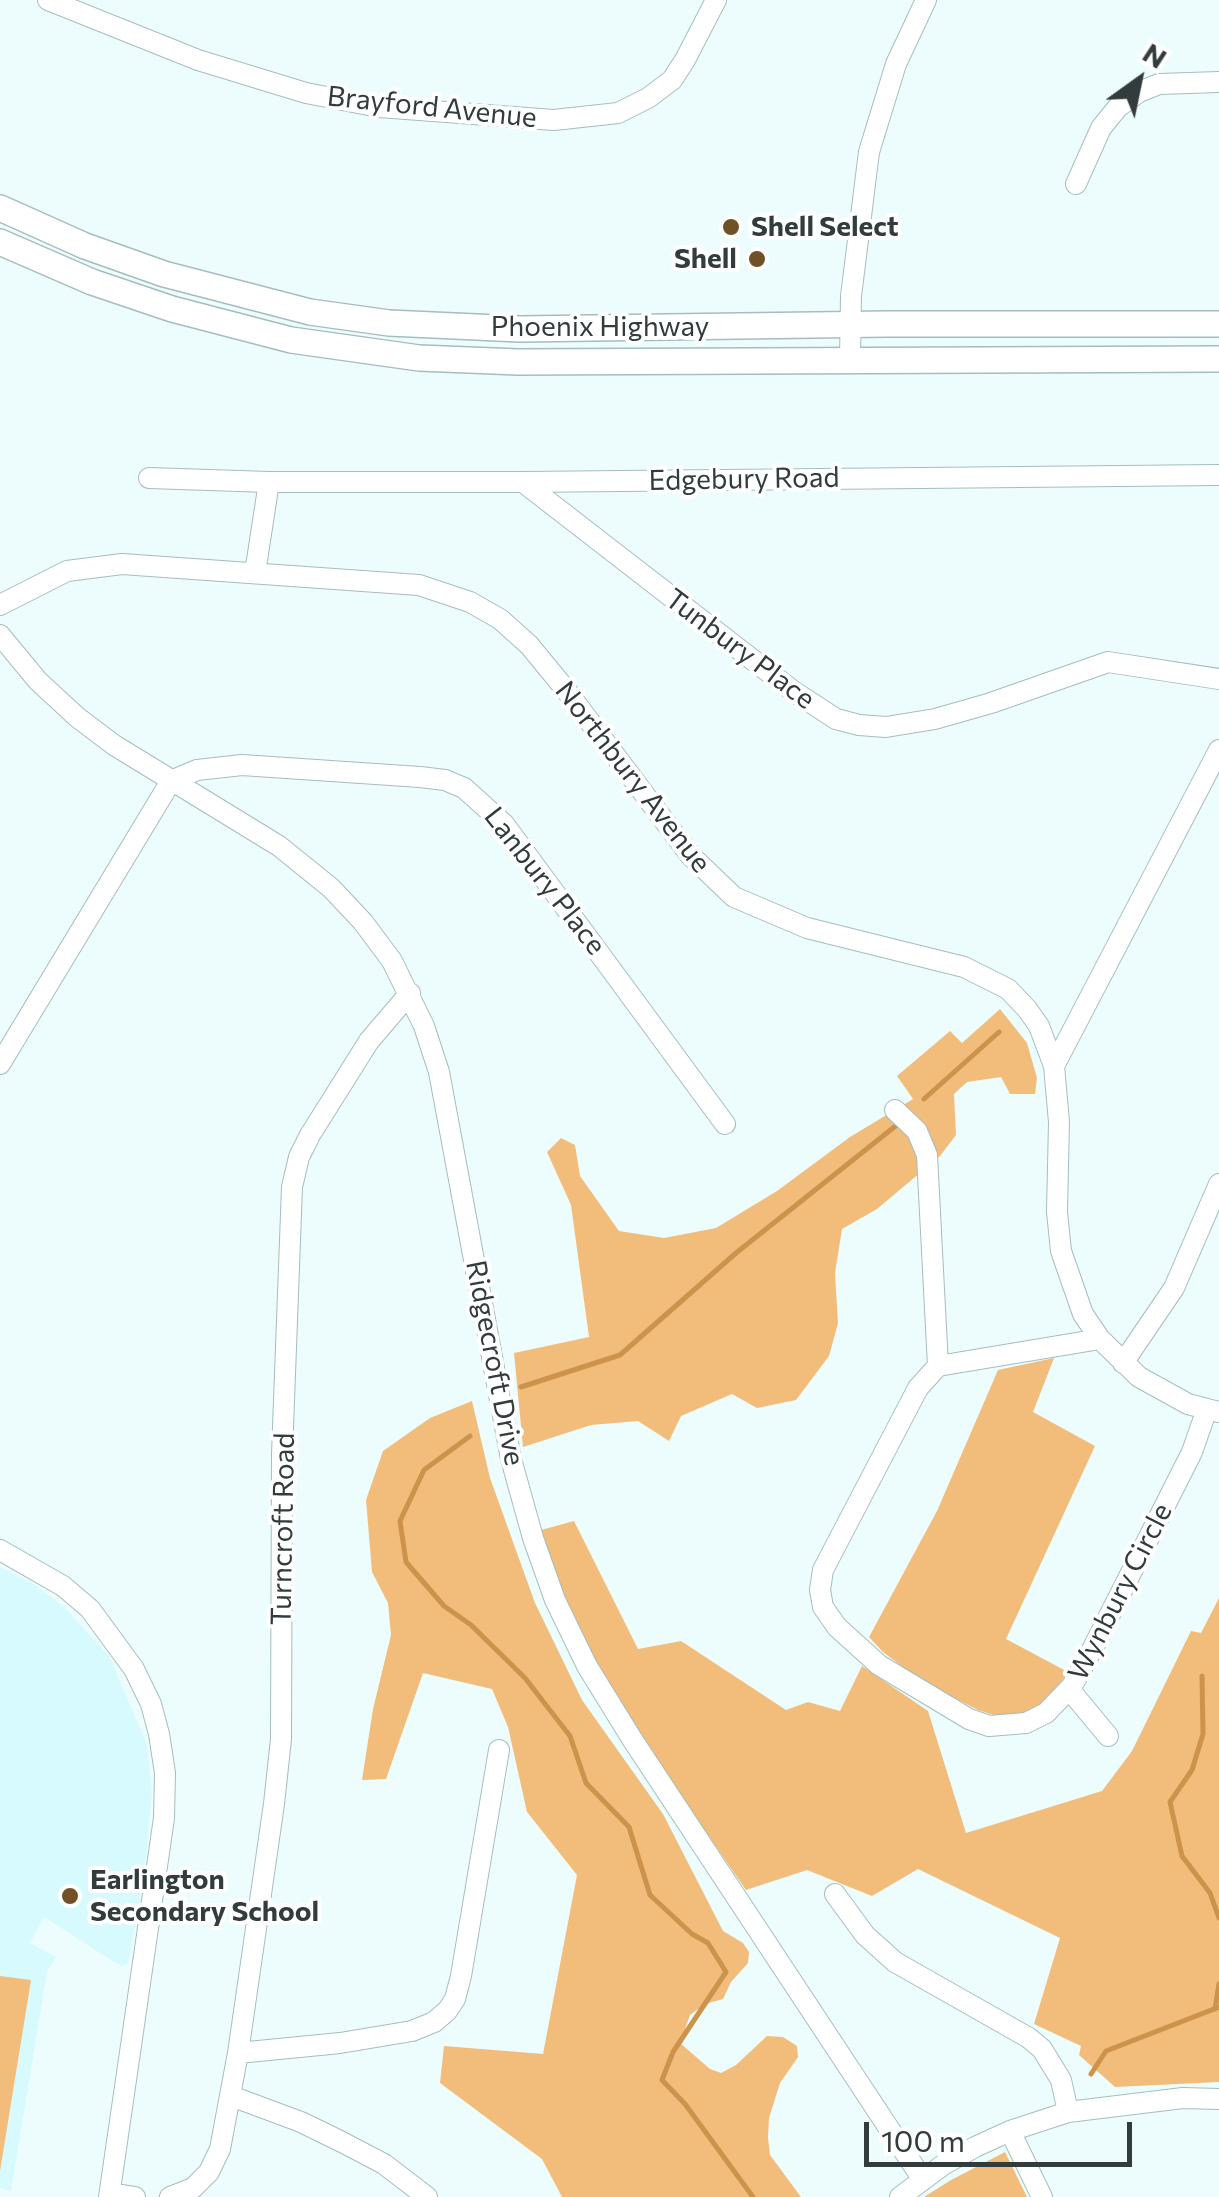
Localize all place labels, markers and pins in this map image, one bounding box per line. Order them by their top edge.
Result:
place label: Shell Select [751,210,899,244]
marker: Shell Select [720,216,742,238]
place label: Shell [674,242,737,276]
marker: Shell [746,248,768,270]
place label: Earlington Secondary School [90,1863,319,1929]
marker: Earlington Secondary School [59,1885,81,1907]

